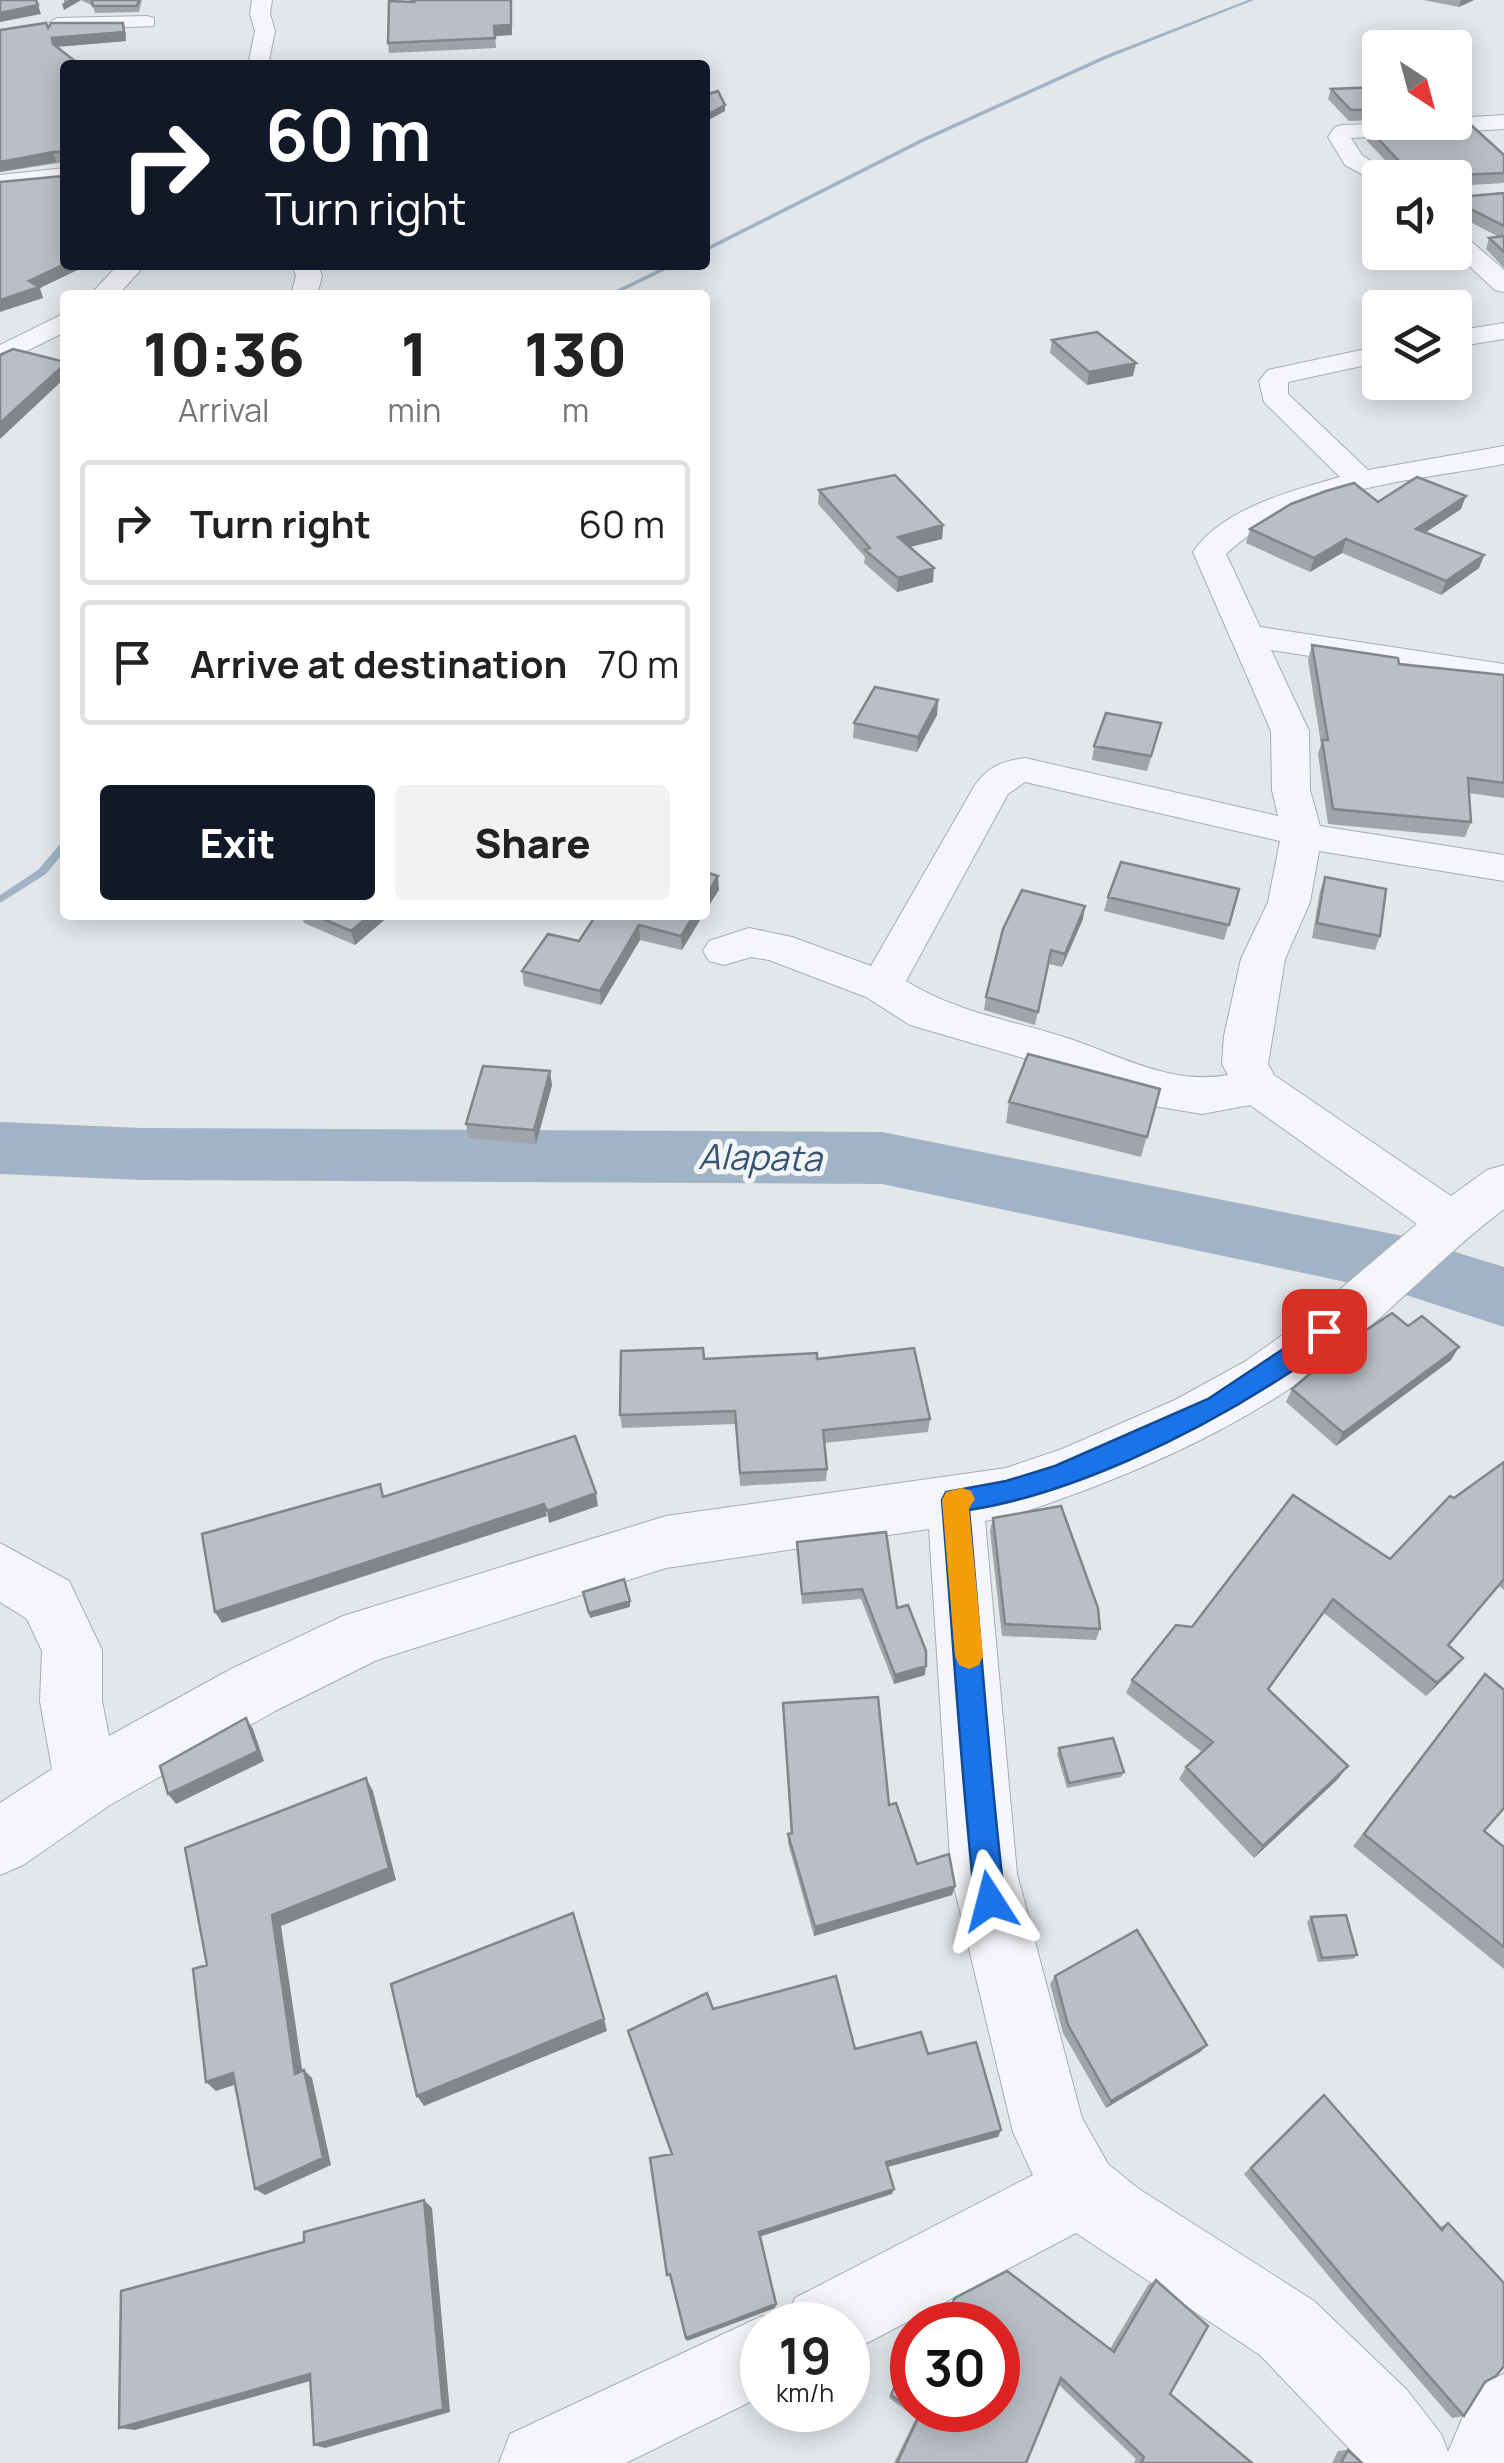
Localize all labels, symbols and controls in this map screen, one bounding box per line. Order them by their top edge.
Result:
north arrow [1362,30,1472,140]
map controls [1362,30,1472,400]
text: 60 m [265,86,432,182]
icon: right [100,100,230,230]
button: sound [1362,160,1472,270]
text: Turn right [265,177,466,239]
button: layers [1362,290,1472,400]
text: 10:36 [143,312,305,394]
text: 1 [401,312,428,394]
text: 130 [524,312,627,394]
text: Arrival [178,388,269,432]
text: min [388,388,441,432]
text: m [562,388,589,432]
icon: right [105,495,160,550]
text: Turn right [190,497,371,549]
text: 60 m [578,497,665,549]
icon: arrive [105,635,160,690]
text: Arrive at destination [190,637,567,689]
text: 70 m [597,637,679,689]
button: Exit [100,785,375,900]
button: Share [395,785,670,900]
water label: Alapata [698,1132,824,1182]
pin [1282,1289,1367,1374]
icon: arrive [1297,1304,1352,1359]
position arrow [938,1849,1042,1953]
speed limit sign: 30 [890,2302,1020,2432]
text: 19 [779,2321,831,2389]
text: km/h [776,2375,834,2410]

